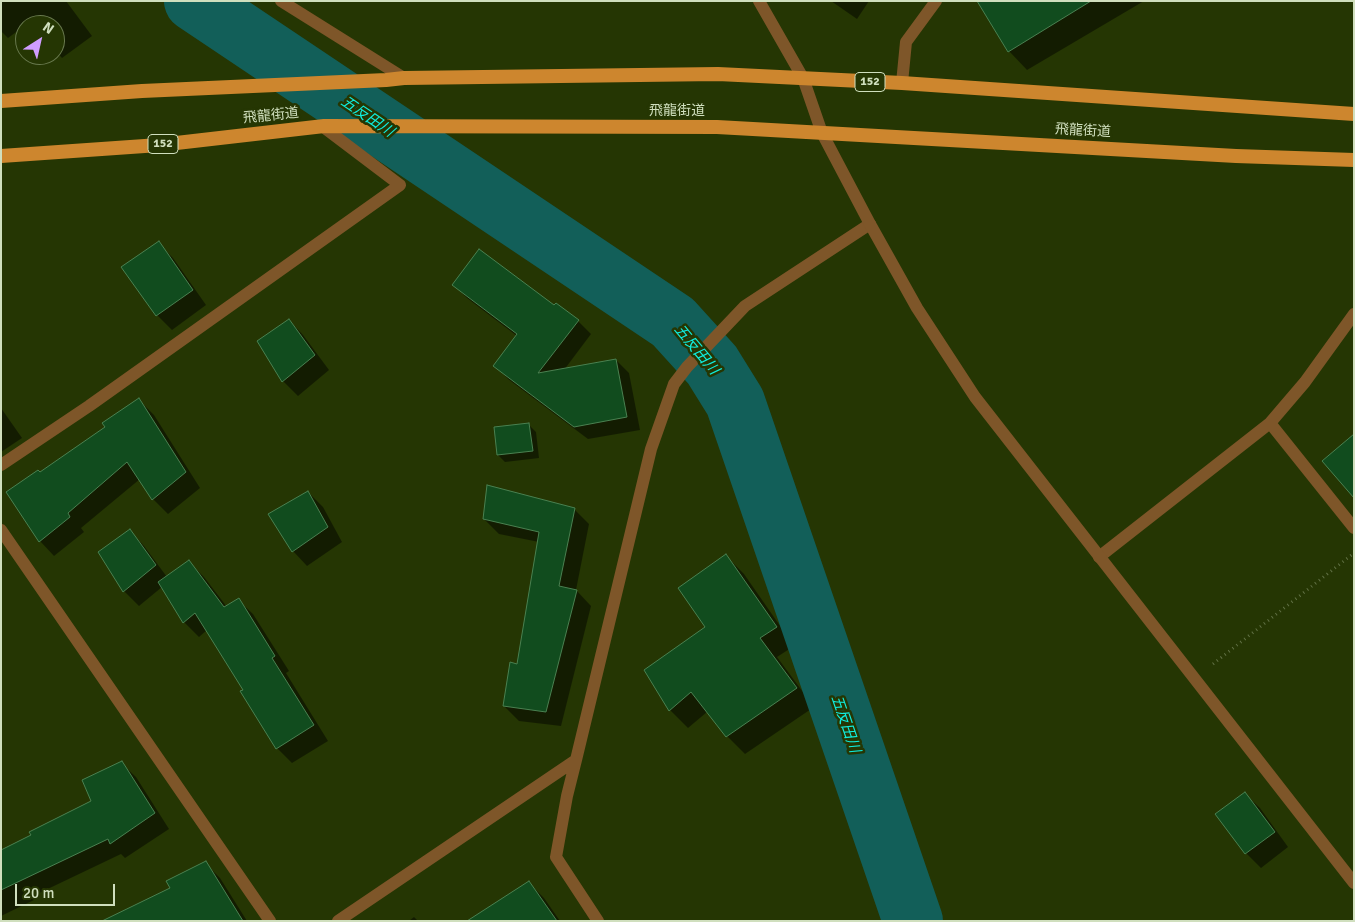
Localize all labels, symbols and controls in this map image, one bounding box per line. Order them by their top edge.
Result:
north arrow [15,15,65,65]
text: N [39,18,57,38]
road number: 152 [855,72,885,91]
water label: 五反田川 [337,93,397,141]
street label: 飛龍街道 [649,103,705,119]
street label: 飛龍街道 [242,105,300,127]
street label: 飛龍街道 [1055,121,1111,141]
road number: 152 [148,134,178,154]
water label: 五反田川 [670,321,722,379]
water label: 五反田川 [827,693,863,755]
scale bar [18,874,118,906]
text: 20 m [23,884,54,902]

